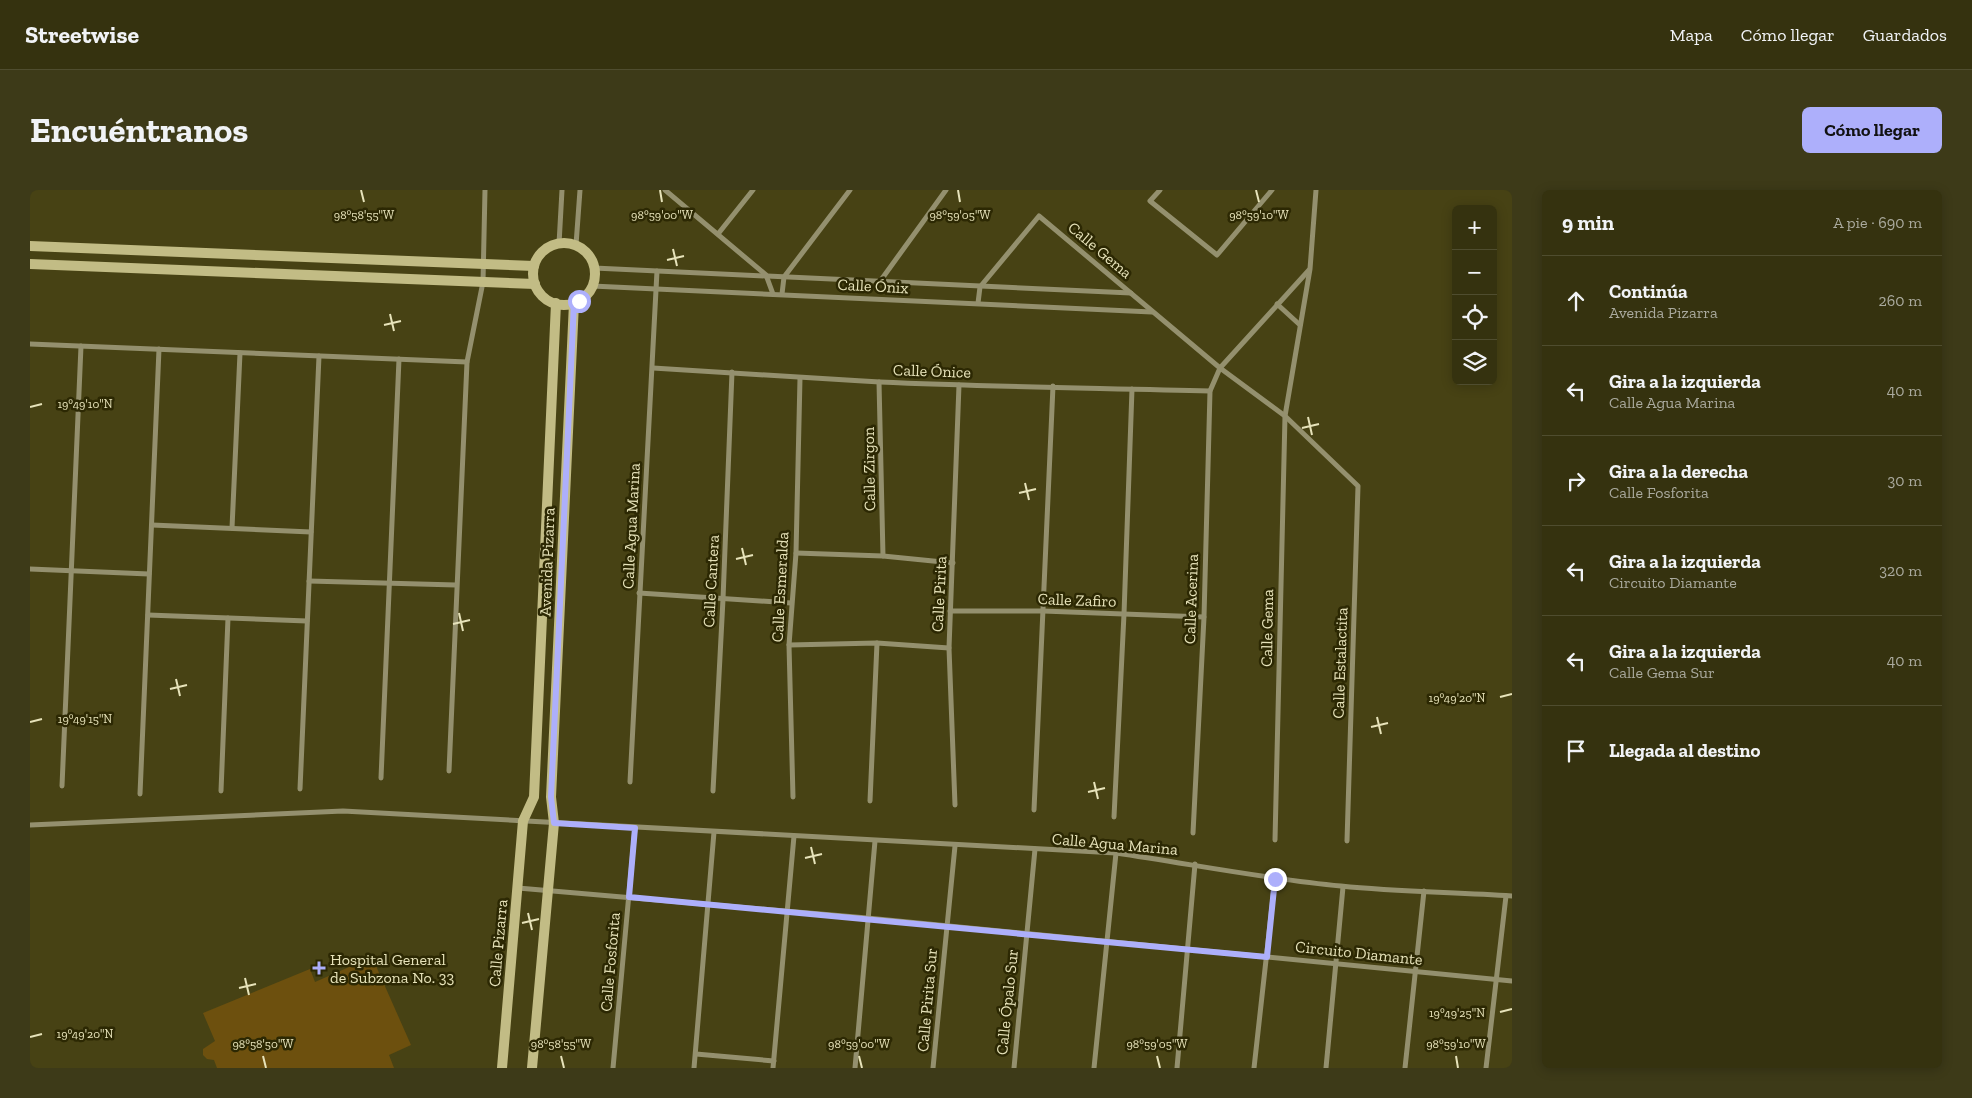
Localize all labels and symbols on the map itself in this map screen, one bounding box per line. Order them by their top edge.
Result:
text: 98°58'55"W [334,208,395,222]
text: 98°59'00"W [631,208,694,222]
text: 98°59'05"W [929,208,991,222]
text: 98°59'10"W [1229,208,1290,222]
street label: Calle Gema [1064,218,1136,282]
street label: Calle Ónix [837,275,909,297]
route start [568,290,591,313]
street label: Calle Ónice [893,360,971,382]
text: 19°49'10"N [57,397,113,411]
street label: Calle Zirgon [859,426,879,511]
street label: Calle Agua Marina [618,462,644,590]
street label: Avenida Pizarra [536,507,558,617]
street label: Calle Esmeralda [768,531,792,643]
street label: Calle Cantera [699,534,723,628]
street label: Calle Acerina [1180,553,1202,645]
street label: Calle Pirita [928,555,950,633]
street label: Calle Zafiro [1037,589,1117,611]
street label: Calle Gema [1257,589,1277,667]
street label: Calle Estalactita [1329,607,1351,719]
text: 19°49'20"N [1429,691,1486,705]
text: 19°49'15"N [58,712,112,726]
street label: Calle Agua Marina [1051,829,1179,859]
route end [1264,868,1287,891]
street label: Calle Pizarra [485,898,511,988]
street label: Calle Fosforita [596,911,624,1012]
street label: Circuito Diamante [1294,937,1424,969]
street label: Calle Pirita Sur [913,947,941,1053]
street label: Calle Ópalo Sur [992,948,1022,1056]
place label: Hospital General de Subzona No. 33 [330,950,454,987]
marker: Hospital General de Subzona No. 33 [312,961,326,975]
text: 19°49'25"N [1429,1006,1485,1020]
text: 19°49'20"N [57,1027,114,1041]
text: 98°58'50"W [232,1037,294,1051]
text: 98°58'55"W [531,1037,592,1051]
text: 98°59'00"W [828,1037,891,1051]
text: 98°59'05"W [1126,1037,1188,1051]
text: 98°59'10"W [1426,1037,1487,1051]

